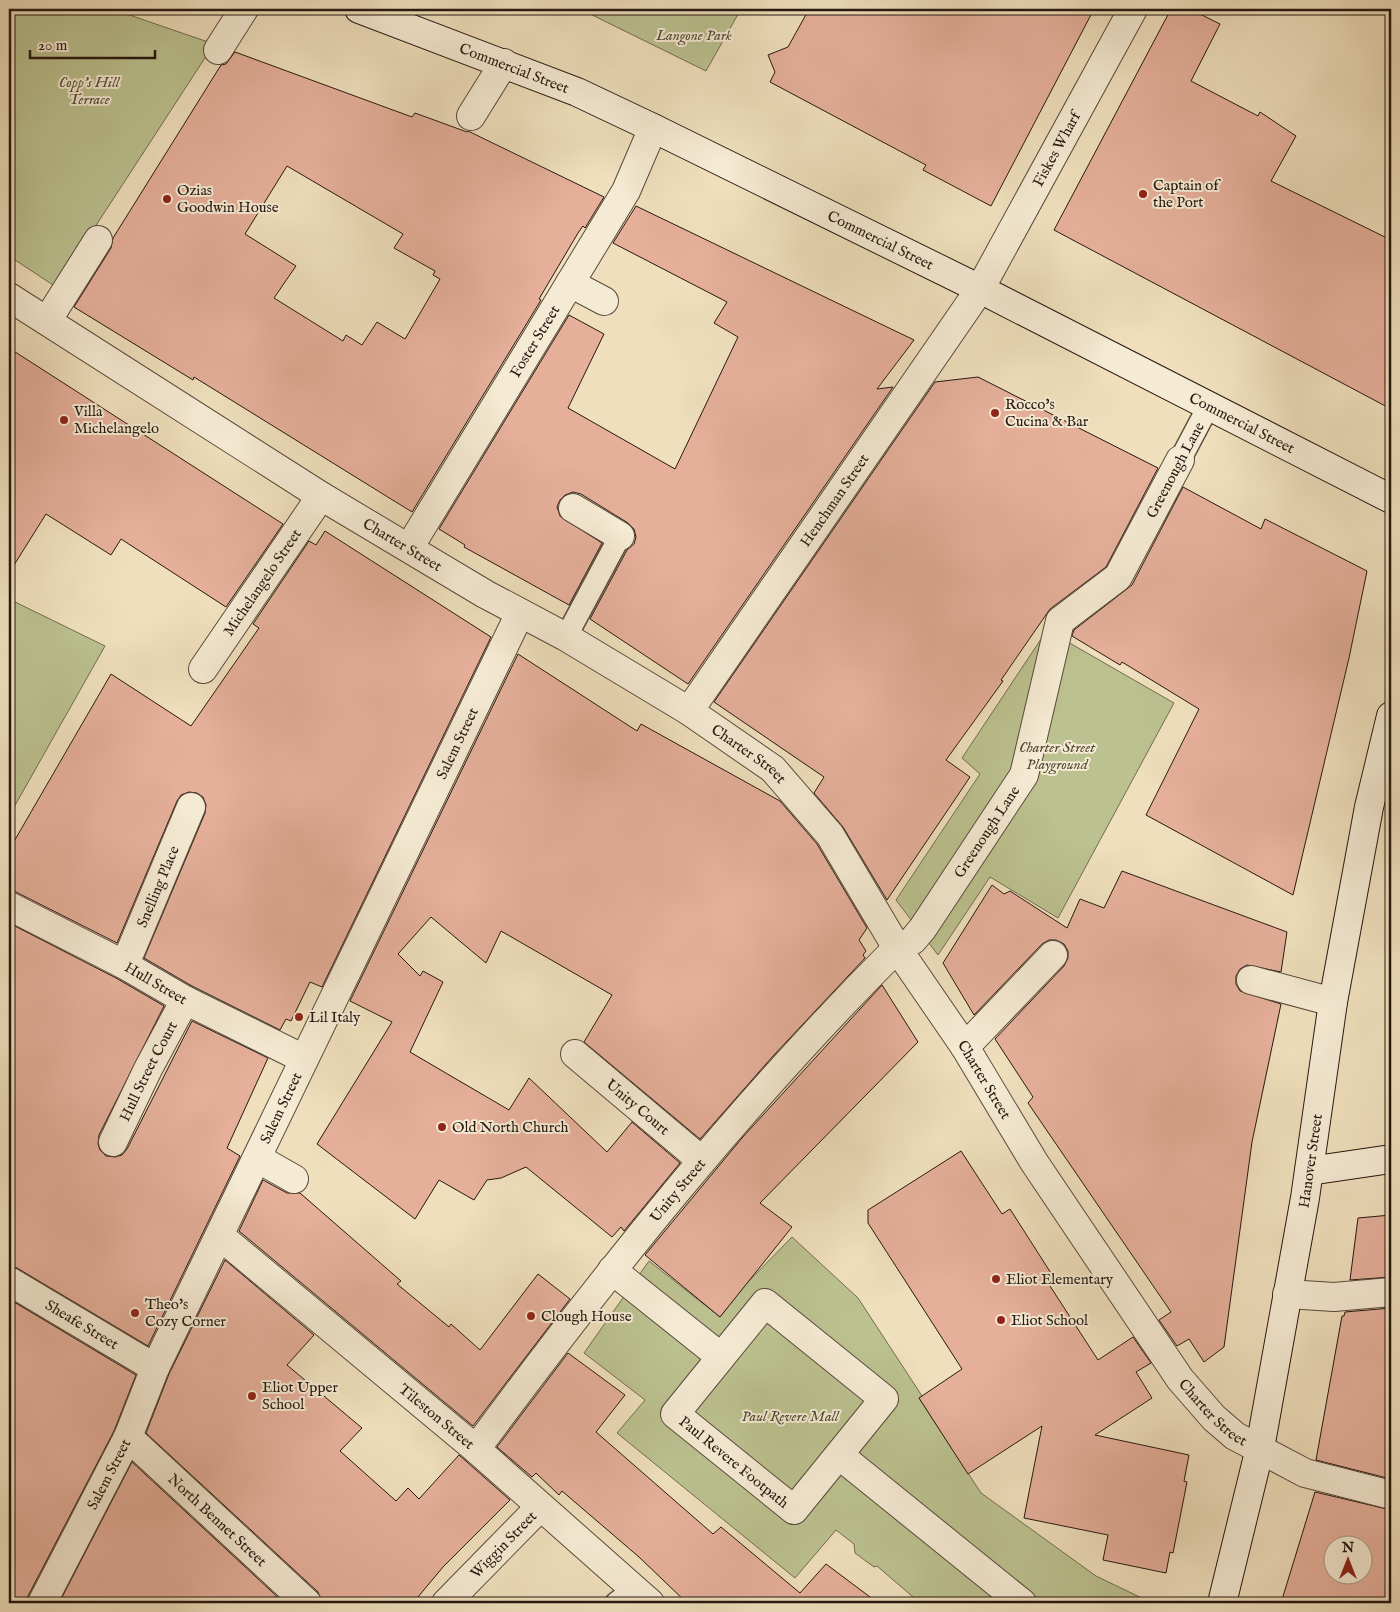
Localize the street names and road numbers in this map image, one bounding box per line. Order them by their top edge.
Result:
street label: Commercial Street [456,39,572,98]
street label: Fiskes Wharf [1029,106,1086,190]
street label: Commercial Street [824,206,937,275]
street label: Foster Street [506,302,564,381]
street label: Commercial Street [1186,388,1298,458]
street label: Greenough Lane [1142,419,1209,522]
street label: Henchman Street [796,450,873,551]
street label: Charter Street [359,514,445,576]
street label: Michelangelo Street [219,525,306,640]
street label: Salem Street [432,705,483,782]
street label: Charter Street [707,720,790,788]
street label: Greenough Lane [950,782,1024,882]
street label: Snelling Place [133,843,184,930]
street label: Hull Street [121,958,190,1009]
street label: Hull Street Court [115,1018,182,1125]
street label: Charter Street [953,1036,1015,1123]
street label: Salem Street [256,1069,307,1147]
street label: Unity Court [602,1075,673,1139]
street label: Hanover Street [1294,1113,1327,1210]
street label: Unity Street [646,1155,710,1226]
street label: Sheafe Street [42,1296,122,1354]
street label: Charter Street [1174,1375,1250,1451]
street label: Tileston Street [395,1380,478,1454]
street label: Paul Revere Footpath [675,1412,793,1513]
street label: Salem Street [83,1436,135,1513]
street label: North Bennet Street [164,1470,271,1571]
street label: Wiggin Street [466,1507,541,1583]

